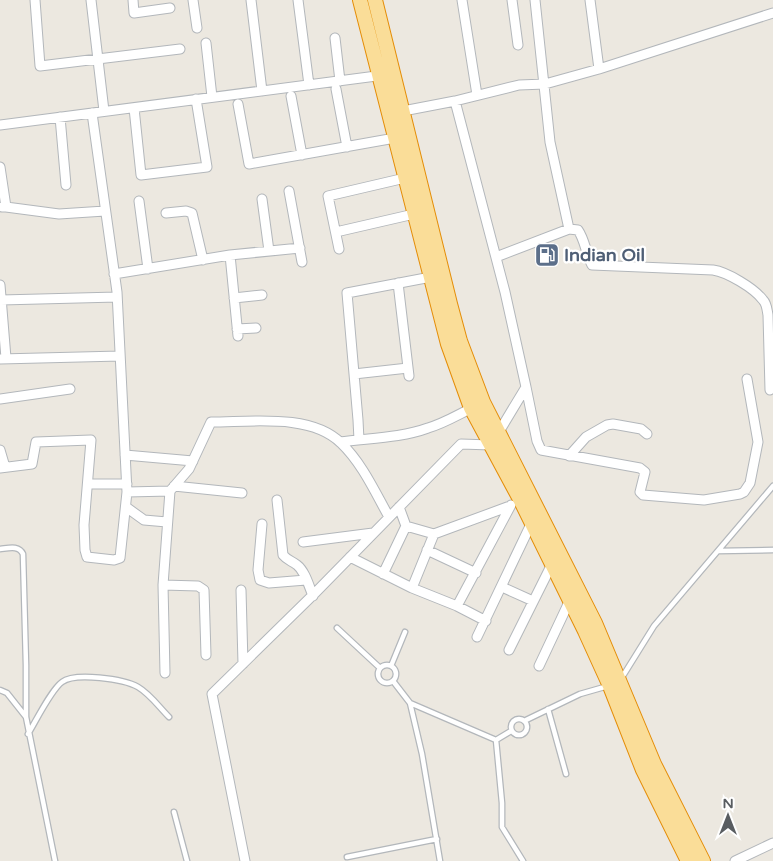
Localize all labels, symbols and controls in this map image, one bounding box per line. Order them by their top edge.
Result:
fuel station icon: Indian Oil [534,242,560,268]
place label: Indian Oil [564,244,645,266]
north arrow [703,791,753,841]
text: N [722,795,734,812]

